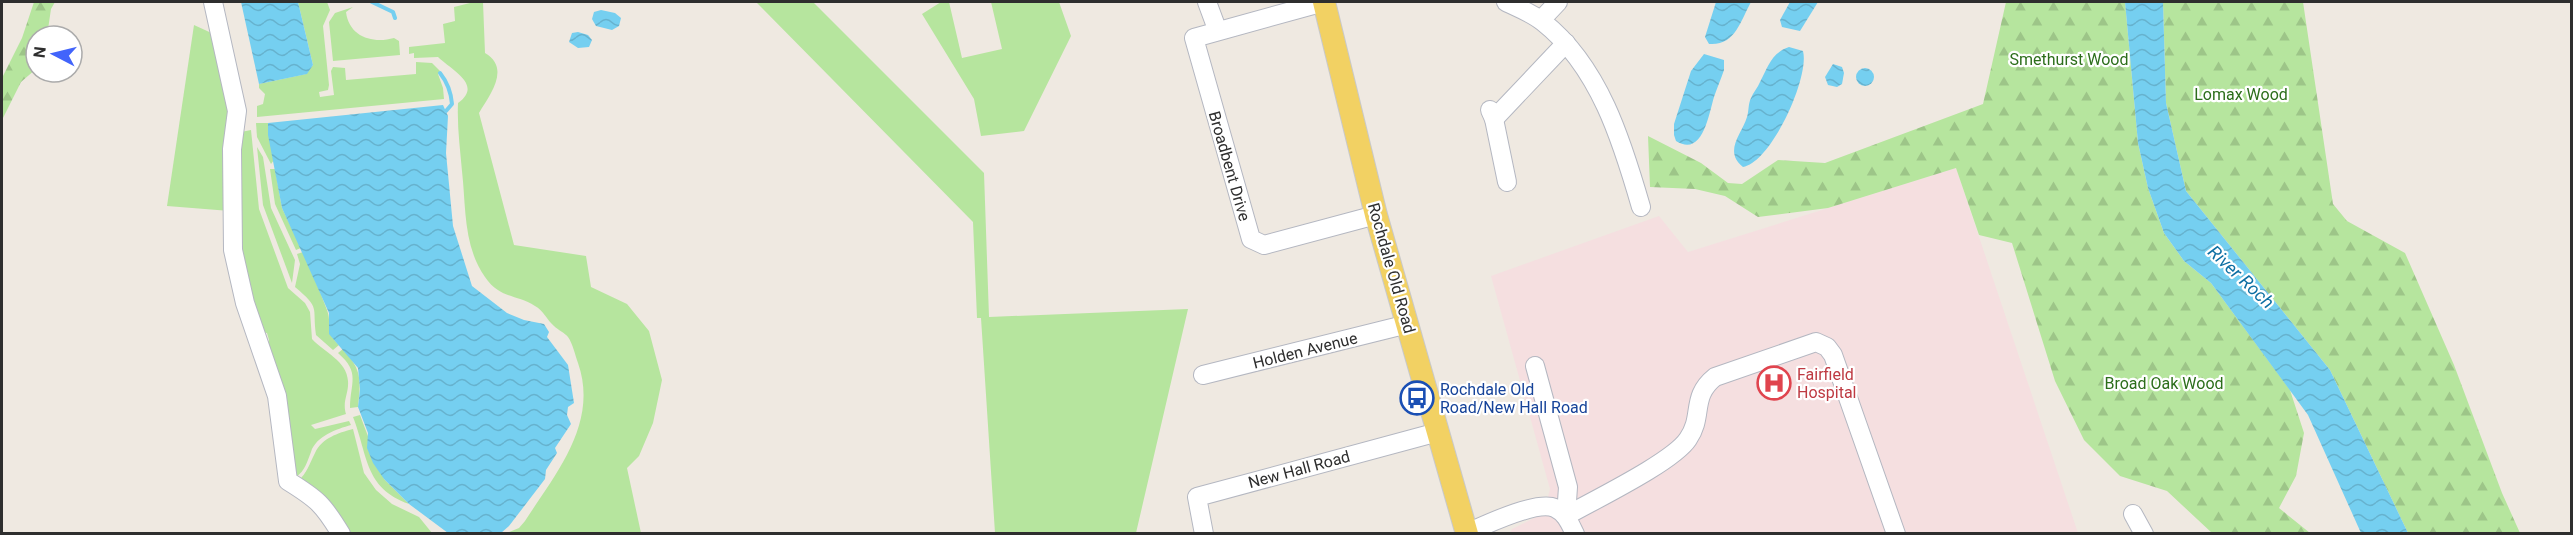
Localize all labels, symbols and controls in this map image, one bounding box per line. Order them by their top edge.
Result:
north arrow [24,24,84,84]
text: N [29,45,50,59]
park label: Smethurst Wood [2010,50,2129,69]
park label: Lomax Wood [2194,85,2288,104]
street label: Broadbent Drive [1205,109,1254,223]
street label: Rochdale Old Road [1364,201,1419,336]
water label: River Roch [2204,241,2279,312]
street label: Holden Avenue [1251,328,1359,373]
hospital icon: Fairfield Hospital [1756,365,1792,401]
place label: Fairfield Hospital [1797,365,1857,402]
park label: Broad Oak Wood [2104,374,2224,393]
bus stop icon: Rochdale Old Road/New Hall Road [1399,380,1435,416]
place label: Rochdale Old Road/New Hall Road [1440,380,1588,417]
street label: New Hall Road [1246,447,1352,492]

